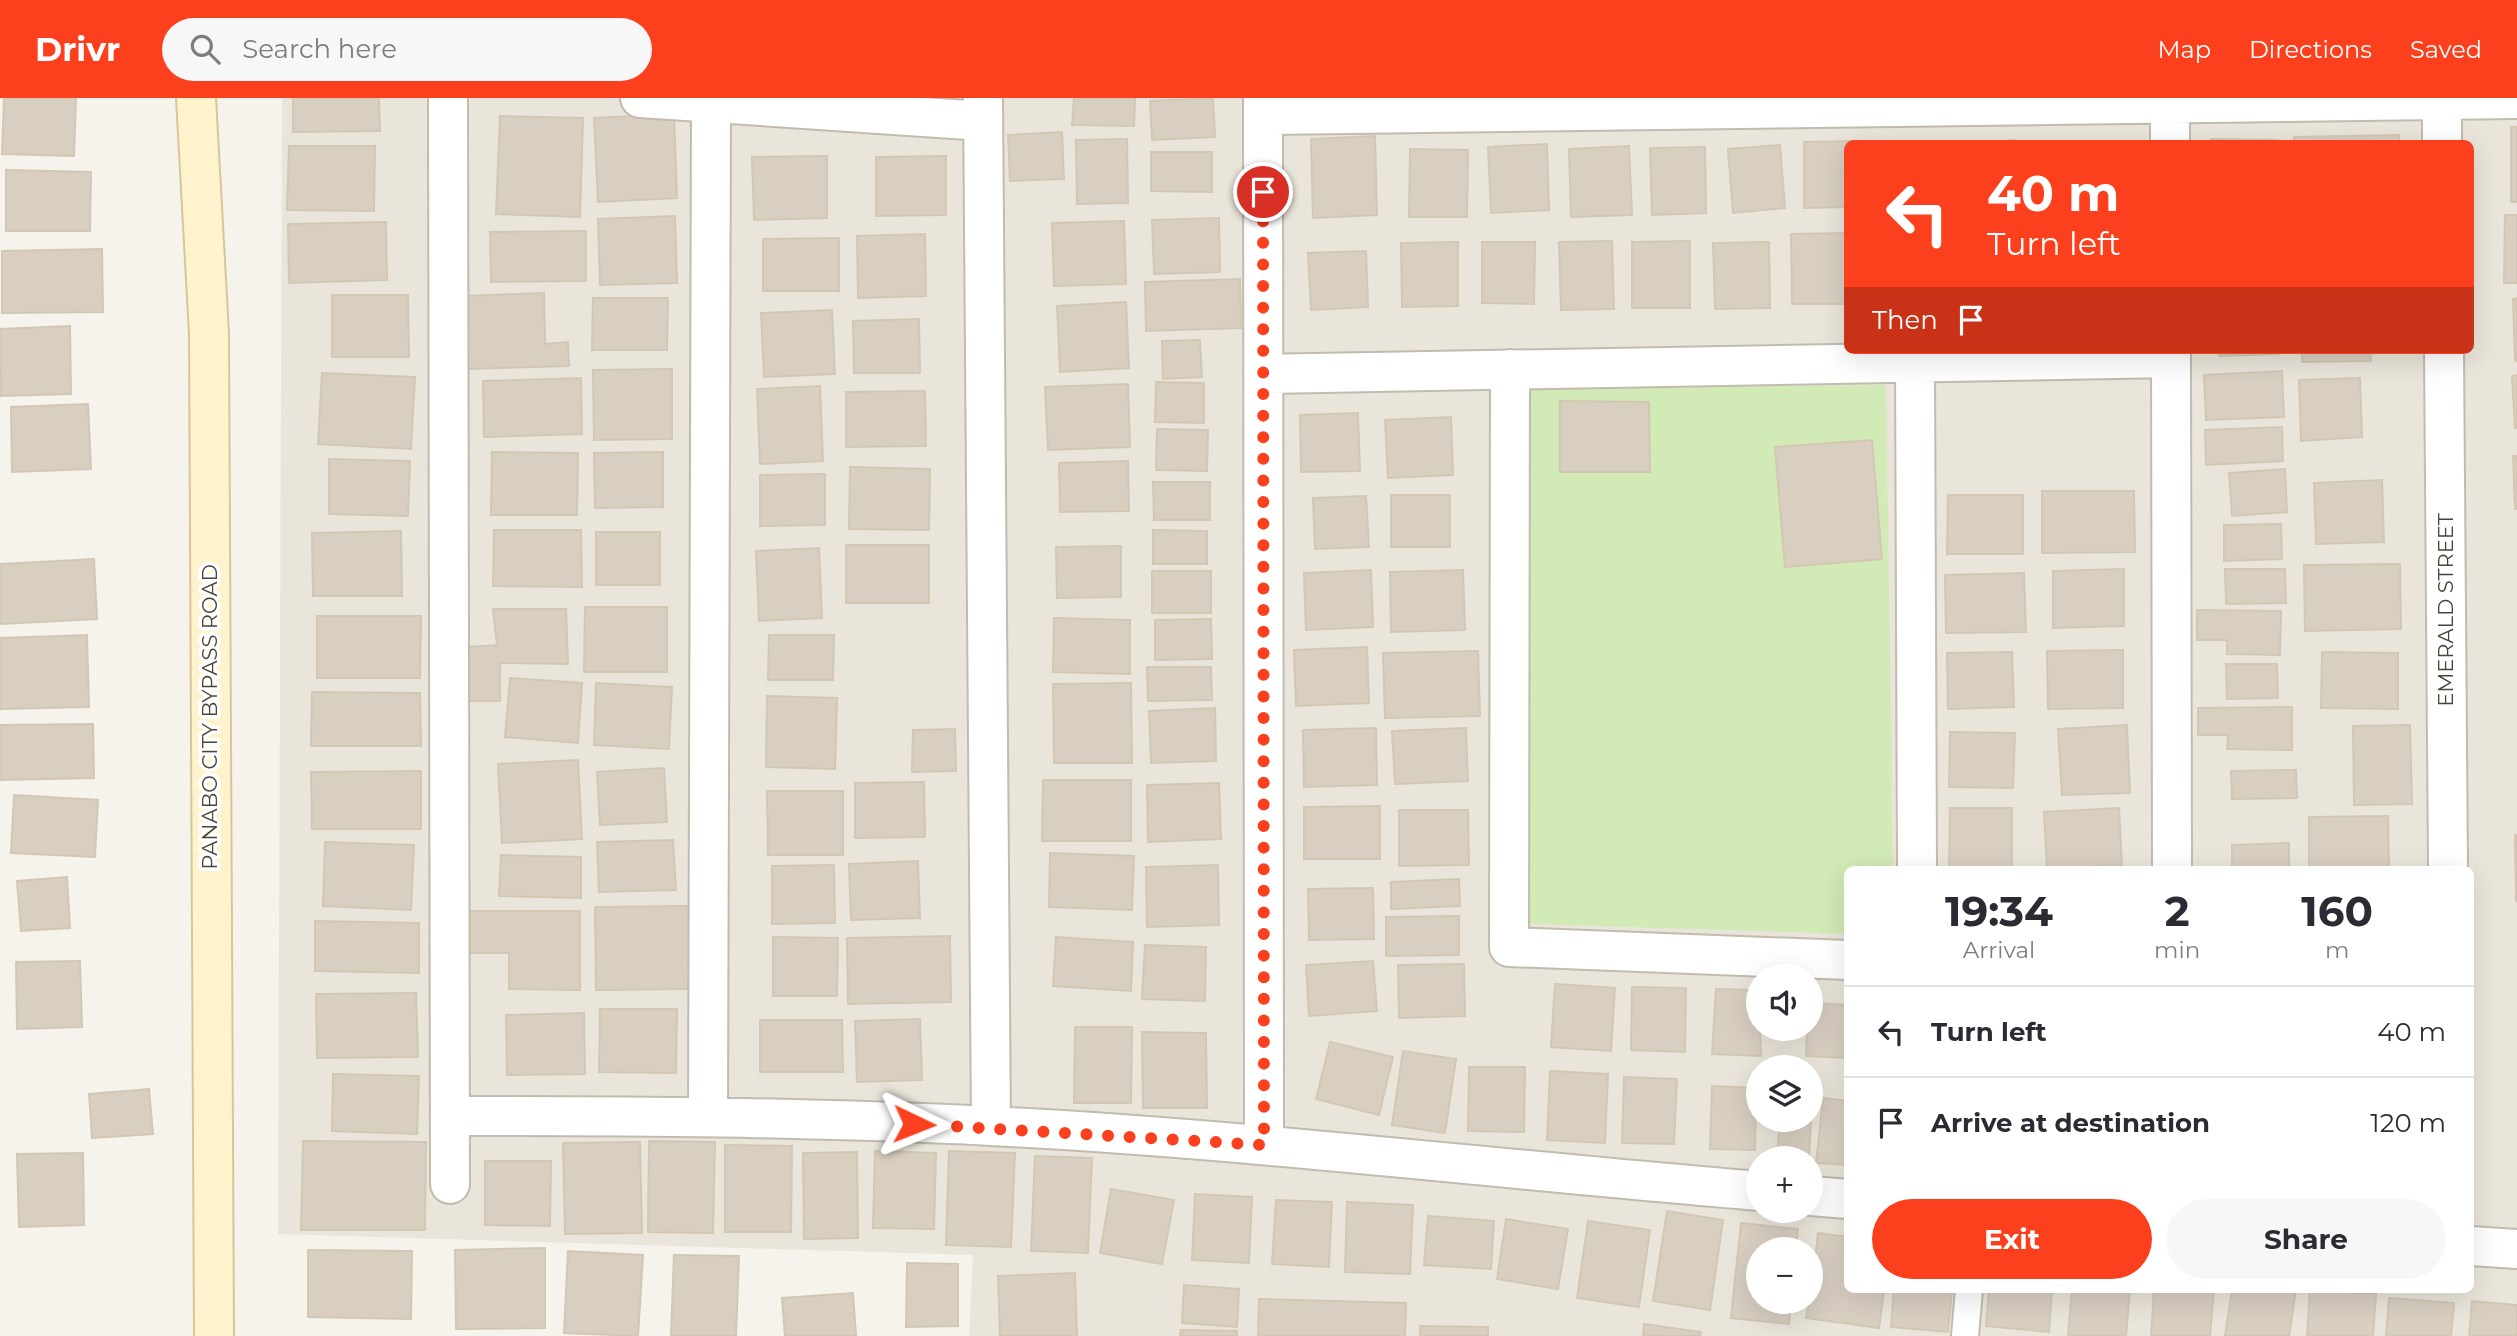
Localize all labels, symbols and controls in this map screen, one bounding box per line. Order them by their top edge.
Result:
search box [162,18,652,81]
text: Drivr [35,29,120,69]
icon: search [186,30,224,68]
text: Search here [242,33,397,65]
text: Map [2158,35,2211,64]
text: Directions [2249,35,2372,64]
text: Saved [2410,35,2482,64]
pin [1233,162,1293,222]
text: 40 m [1987,164,2119,223]
icon: left [1872,168,1963,259]
icon: arrive [1244,173,1282,211]
text: Turn left [1987,224,2121,263]
icon: arrive [1952,301,1990,339]
text: Then [1872,304,1938,336]
street label: EMERALD STREET [2433,513,2458,707]
street label: PANABO CITY BYPASS ROAD [197,564,222,870]
text: 19:34 [1945,885,2053,937]
text: 2 [2165,885,2190,937]
text: 160 [2301,885,2373,937]
text: Arrival [1963,936,2035,964]
text: min [2154,936,2200,964]
text: m [2325,936,2349,964]
map controls [1746,964,1823,1314]
button: sound [1746,964,1823,1041]
icon: left [1872,1013,1910,1051]
text: Turn left [1931,1016,2047,1048]
text: 40 m [2377,1016,2446,1048]
button: layers [1746,1055,1823,1132]
position arrow [877,1087,951,1161]
icon: arrive [1872,1104,1910,1142]
text: Arrive at destination [1931,1107,2210,1139]
text: 120 m [2370,1107,2446,1139]
button: + [1746,1146,1823,1223]
button: Exit [1872,1199,2152,1279]
button: Share [2166,1199,2446,1279]
button: − [1746,1237,1823,1314]

